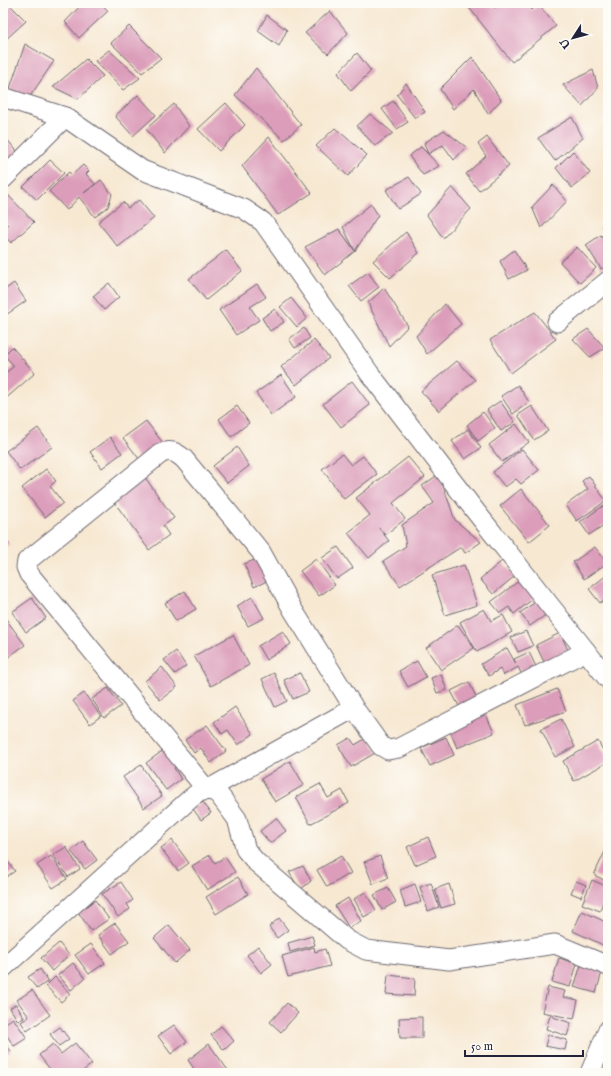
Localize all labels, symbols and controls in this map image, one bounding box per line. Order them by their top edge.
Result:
north arrow [553,18,593,58]
text: U [557,35,575,52]
scale bar [465,1032,583,1058]
text: 50 m [471,1039,493,1054]

